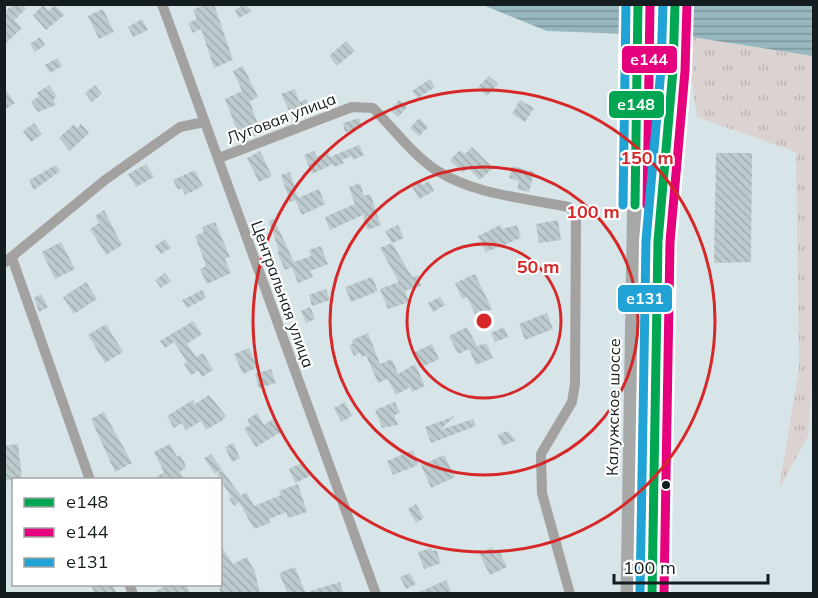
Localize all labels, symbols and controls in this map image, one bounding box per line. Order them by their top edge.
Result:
line badge: е144 [621,45,678,74]
text: е144 [630,49,668,69]
street label: Луговая улица [223,88,339,148]
line badge: е148 [608,90,665,119]
text: е148 [617,94,655,114]
text: 150 m [620,146,674,169]
text: 100 m [566,200,620,223]
street label: Центральная улица [247,218,319,370]
text: 50 m [517,255,559,278]
line badge: е131 [617,284,673,313]
text: е131 [626,288,664,308]
centre of rings [474,311,494,331]
street label: Калужское шоссе [602,338,624,476]
legend [12,478,222,586]
unlabelled marker [660,479,672,491]
text: е148 [66,490,108,513]
text: е144 [66,520,109,543]
scale bar [614,547,768,585]
text: е131 [66,550,108,573]
text: 100 m [623,556,676,579]

